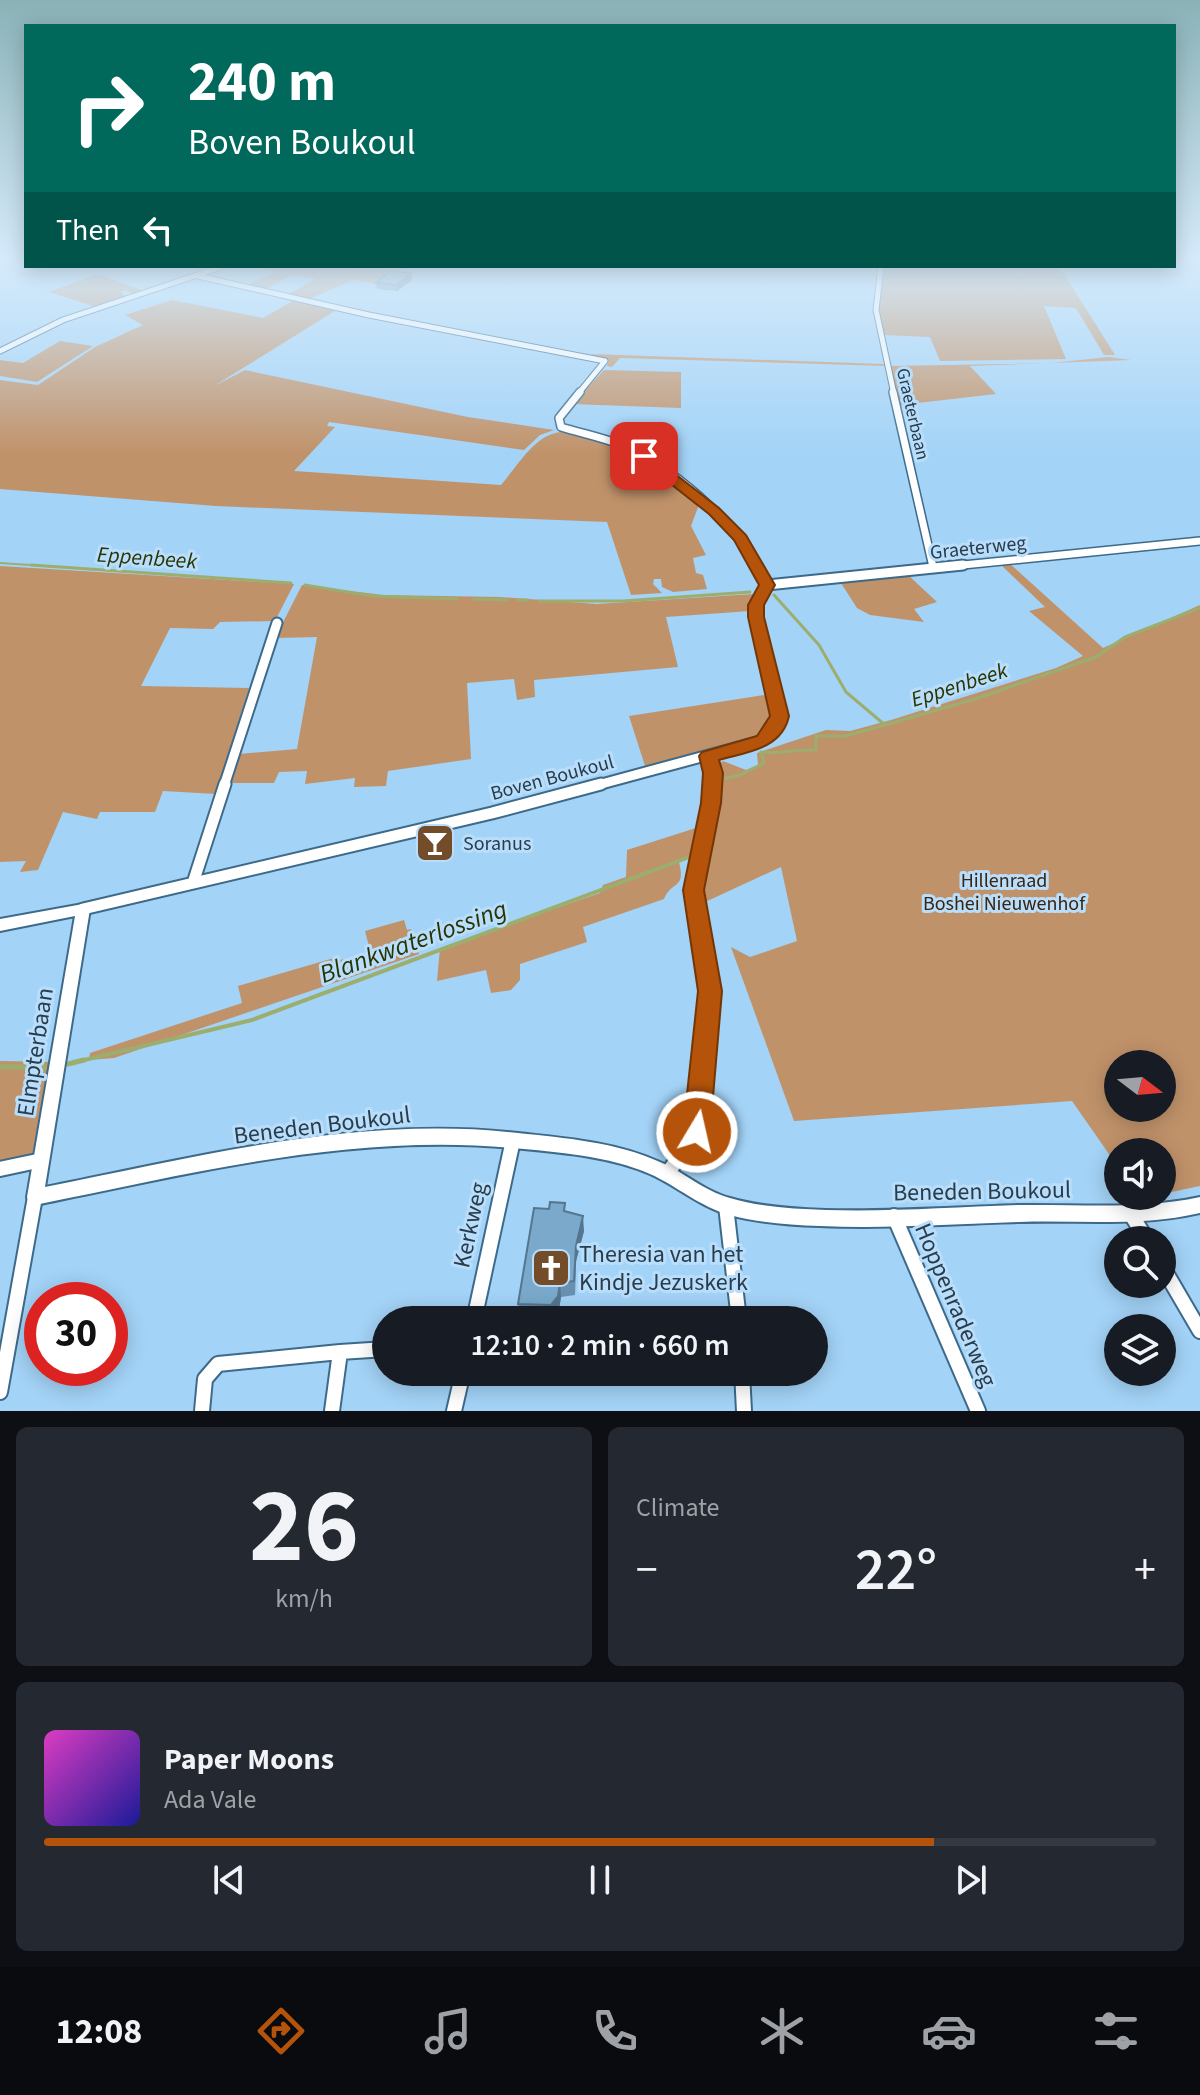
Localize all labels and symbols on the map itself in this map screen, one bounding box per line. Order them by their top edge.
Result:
street label: Graeterbaan [890,366,935,462]
pin [610,422,678,490]
street label: Graeterweg [929,529,1028,567]
water label: Eppenbeek [96,539,198,577]
water label: Eppenbeek [907,654,1012,716]
street label: Boven Boukoul [488,748,617,808]
bar icon: Soranus [414,822,456,864]
place label: Soranus [463,830,531,858]
park label: Hillenraad Boshei Nieuwenhof [923,867,1086,918]
water label: Blankwaterlossing [314,890,512,993]
street label: Elmpterbaan [8,985,63,1119]
north arrow [1104,1050,1176,1122]
position arrow [655,1090,739,1174]
street label: Beneden Boukoul [232,1097,413,1154]
street label: Beneden Boukoul [893,1172,1071,1211]
street label: Kerkweg [444,1179,497,1271]
street label: Hoppenraderweg [905,1218,1006,1393]
place label: Theresia van het Kindje Jezuskerk [579,1237,748,1300]
church icon: Theresia van het Kindje Jezuskerk [530,1247,572,1289]
speed limit sign: 30 [24,1282,128,1386]

